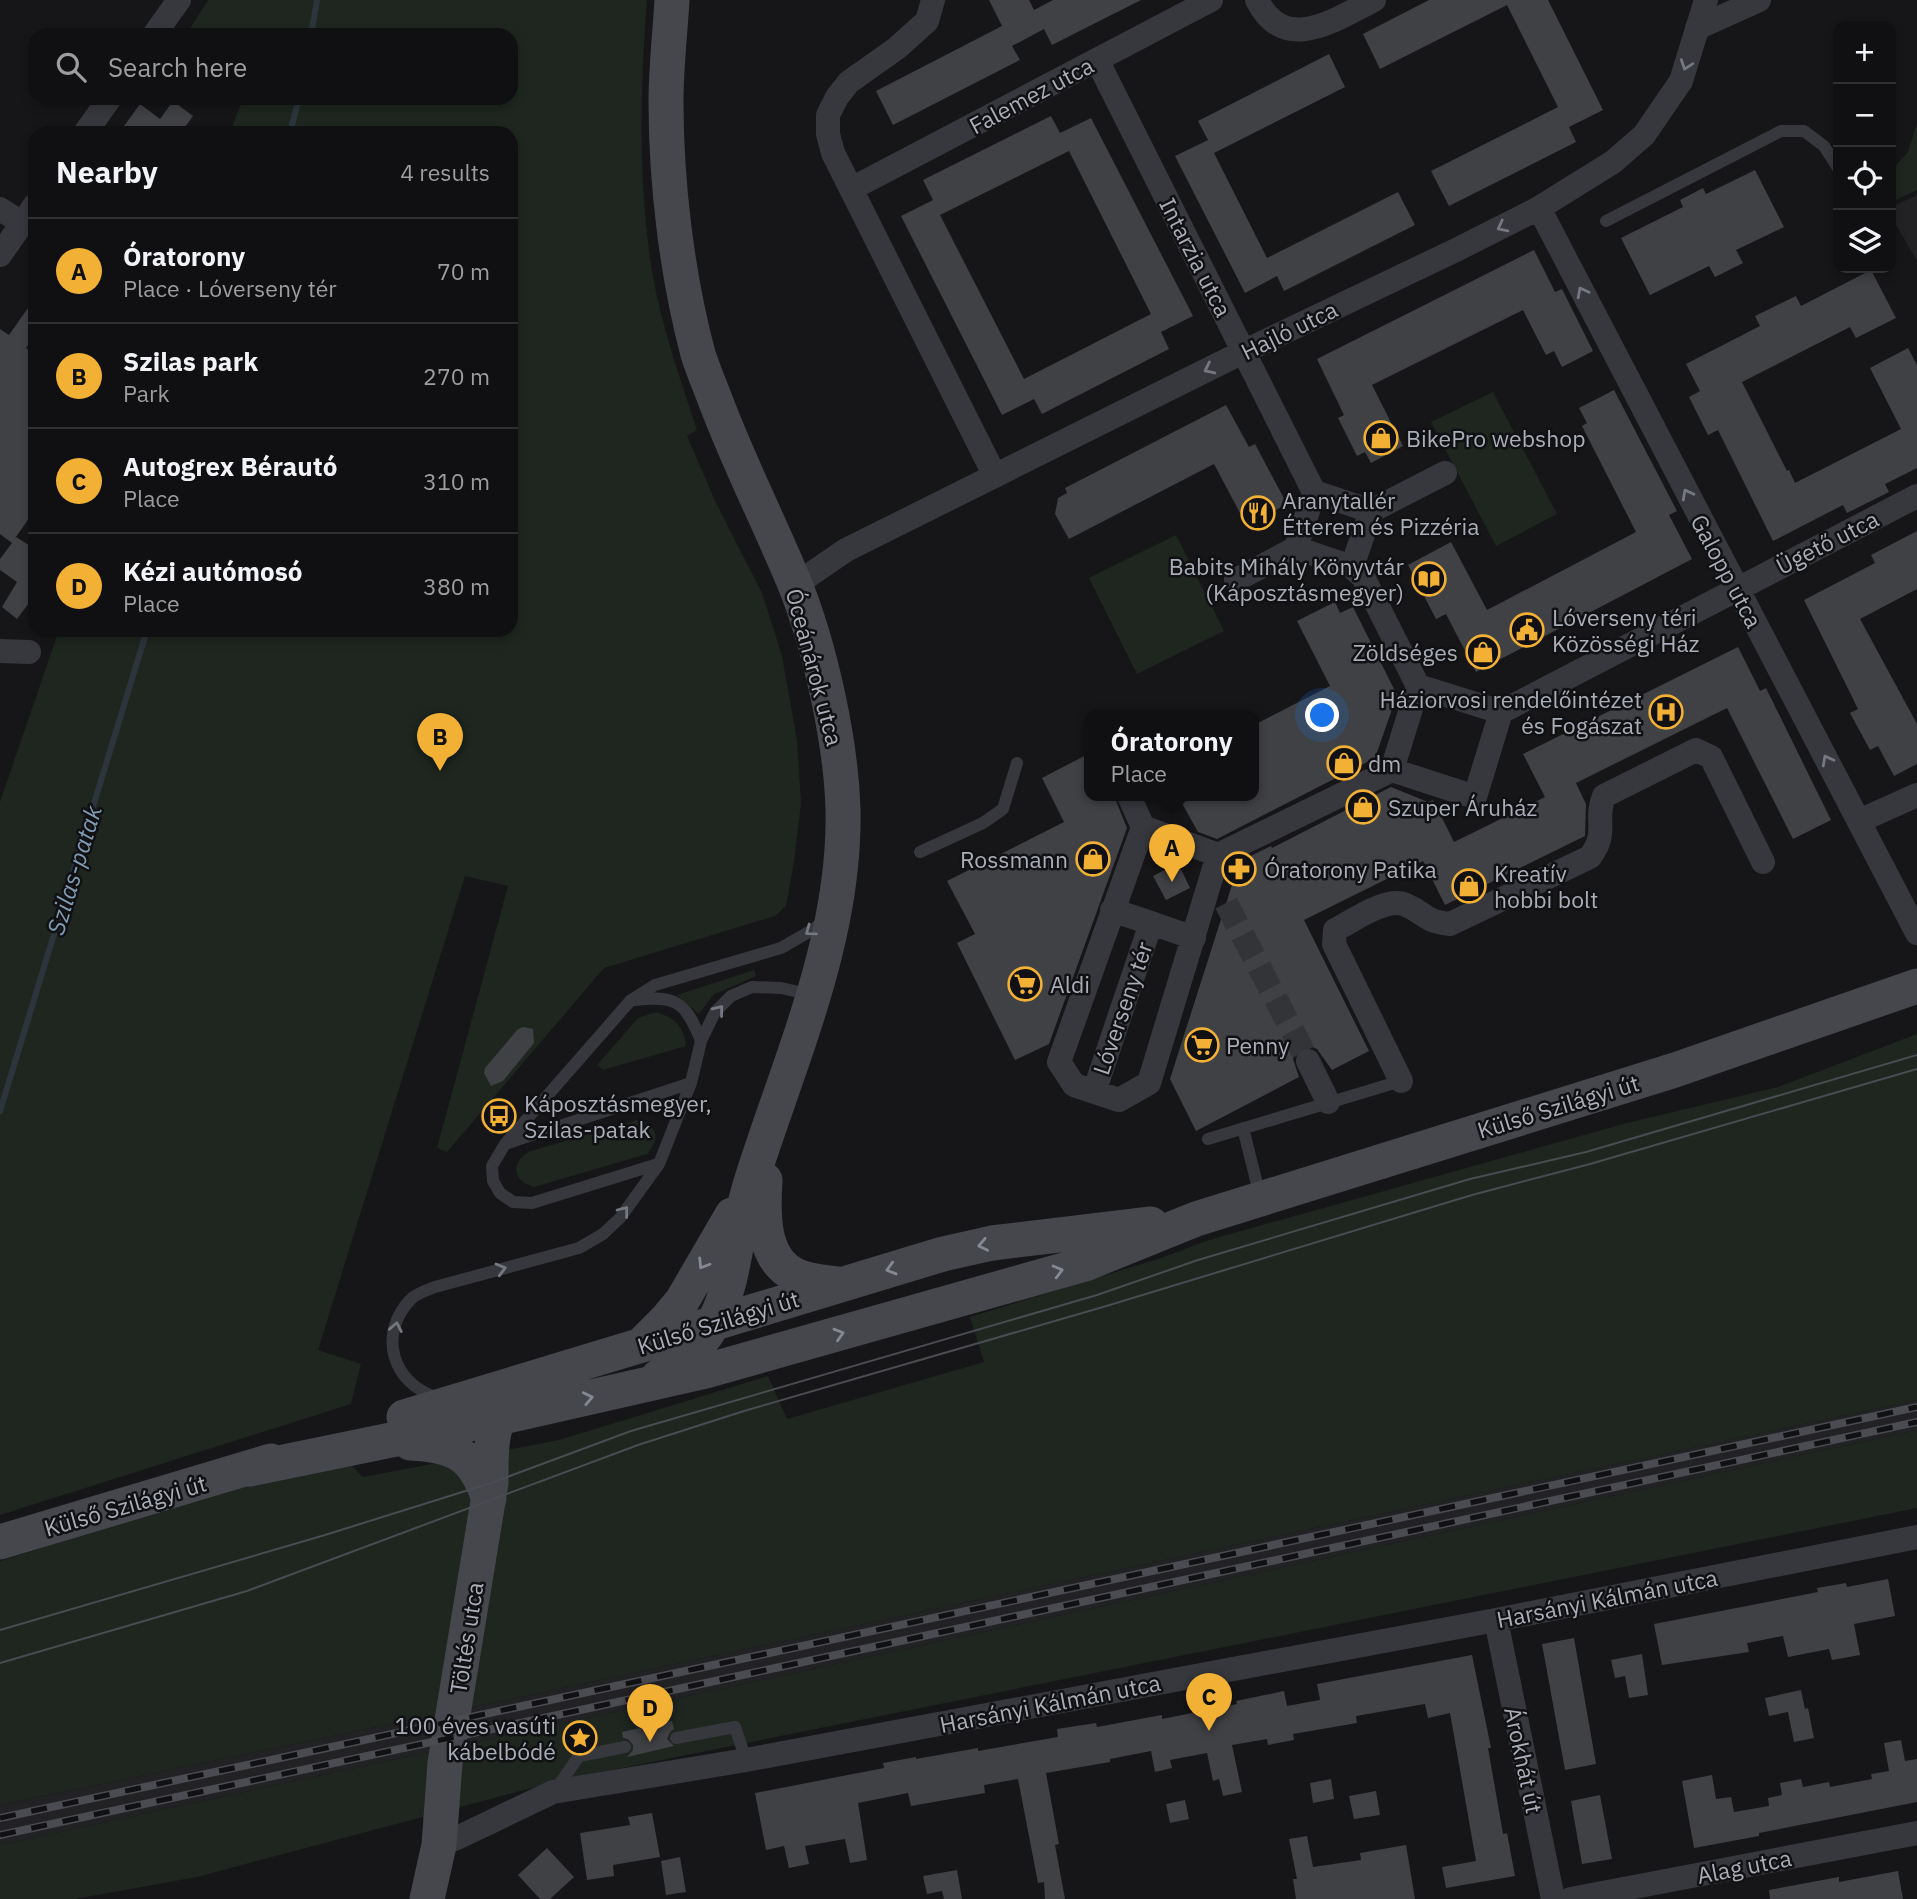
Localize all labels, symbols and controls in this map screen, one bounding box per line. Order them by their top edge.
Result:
map controls [1833,21,1896,273]
button: + [1833,21,1896,84]
search box [28,28,518,105]
icon: search [52,48,90,86]
text: Search here [108,50,247,84]
street label: Falemez utca [964,50,1098,140]
one-way arrow [1680,59,1694,71]
button: − [1833,84,1896,147]
button: locate [1833,147,1896,210]
text: Nearby [56,152,158,191]
text: 4 results [400,157,490,187]
street label: Intarzia utca [1153,192,1239,322]
button: layers [1833,210,1896,273]
one-way arrow [1497,218,1509,232]
text: Óratorony [123,239,245,273]
text: A [71,256,87,286]
text: 70 m [437,256,490,286]
text: Place · Lóverseny tér [123,273,337,303]
one-way arrow [1577,287,1590,299]
street label: Hajló utca [1236,294,1342,366]
text: Szilas park [123,344,258,378]
one-way arrow [1204,360,1216,374]
text: B [71,361,87,391]
text: 270 m [423,361,490,391]
text: Park [123,378,170,408]
shop icon: BikePro webshop [1362,419,1400,457]
place label: BikePro webshop [1406,423,1585,453]
text: Autogrex Bérautó [123,449,337,483]
text: C [72,466,86,496]
text: 310 m [423,466,490,496]
text: Place [123,483,180,513]
place label: Aranytallér Étterem és Pizzéria [1282,485,1480,541]
one-way arrow [1682,489,1695,501]
restaurant icon: Aranytallér Étterem és Pizzéria [1239,494,1277,532]
street label: Ügető utca [1771,503,1883,581]
street label: Galopp utca [1685,509,1769,633]
place label: Babits Mihály Könyvtár (Káposztásmegyer) [1169,551,1405,607]
text: Kézi autómosó [123,554,302,588]
library icon: Babits Mihály Könyvtár (Káposztásmegyer) [1410,560,1448,598]
text: D [71,571,87,601]
text: 380 m [423,571,490,601]
street label: Óceánárok utca [780,585,850,749]
text: Place [123,588,180,618]
place label: Lóverseny téri Közösségi Ház [1552,602,1700,658]
public building icon: Lóverseny téri Közösségi Ház [1508,611,1546,649]
shop icon: Zöldséges [1464,633,1502,671]
place label: Zöldséges [1353,637,1458,667]
place label: Háziorvosi rendelőintézet és Fogászat [1380,684,1642,740]
hospital icon: Háziorvosi rendelőintézet és Fogászat [1647,693,1685,731]
your location [1305,698,1339,732]
popup [1084,710,1259,801]
pin: B [417,713,463,771]
text: Óratorony [1110,724,1233,758]
shop icon: dm [1325,744,1363,782]
place label: dm [1368,748,1401,778]
one-way arrow [1822,755,1835,767]
text: Place [1110,758,1167,788]
shop icon: Szuper Áruház [1344,788,1382,826]
place label: Szuper Áruház [1388,792,1537,822]
water label: Szilas-patak [39,801,109,938]
pin: A [1149,824,1195,882]
shop icon: Rossmann [1074,840,1112,878]
place label: Rossmann [960,844,1068,874]
pharmacy icon: Óratorony Patika [1220,850,1258,888]
place label: Óratorony Patika [1264,854,1437,884]
place label: Kreatív hobbi bolt [1494,858,1598,914]
shop icon: Kreatív hobbi bolt [1450,867,1488,905]
one-way arrow [805,923,818,935]
street label: Lóverseny tér [1085,937,1159,1079]
supermarket icon: Aldi [1006,965,1044,1003]
place label: Aldi [1050,969,1090,999]
one-way arrow [710,1006,723,1018]
supermarket icon: Penny [1183,1026,1221,1064]
place label: Penny [1226,1030,1290,1060]
street label: Külső Szilágyi út [1473,1067,1643,1145]
place label: Káposztásmegyer, Szilas-patak [524,1088,712,1144]
bus stop icon: Káposztásmegyer, Szilas-patak [480,1097,518,1135]
one-way arrow [616,1207,629,1219]
one-way arrow [977,1237,989,1252]
one-way arrow [699,1256,712,1269]
one-way arrow [885,1261,897,1276]
one-way arrow [495,1263,507,1277]
one-way arrow [1052,1265,1064,1279]
street label: Külső Szilágyi út [633,1283,803,1361]
one-way arrow [387,1321,402,1333]
one-way arrow [833,1327,845,1342]
one-way arrow [582,1392,594,1407]
street label: Külső Szilágyi út [40,1467,210,1543]
street label: Harsányi Kálmán utca [1494,1562,1720,1634]
street label: Töltés utca [442,1580,490,1696]
street label: Harsányi Kálmán utca [937,1667,1163,1739]
pin: C [1186,1673,1232,1731]
pin: D [627,1684,673,1742]
street label: Árokhát út [1498,1704,1550,1816]
place label: 100 éves vasúti kábelbódé [395,1710,556,1766]
place icon: 100 éves vasúti kábelbódé [561,1719,599,1757]
street label: Alag utca [1694,1842,1794,1890]

